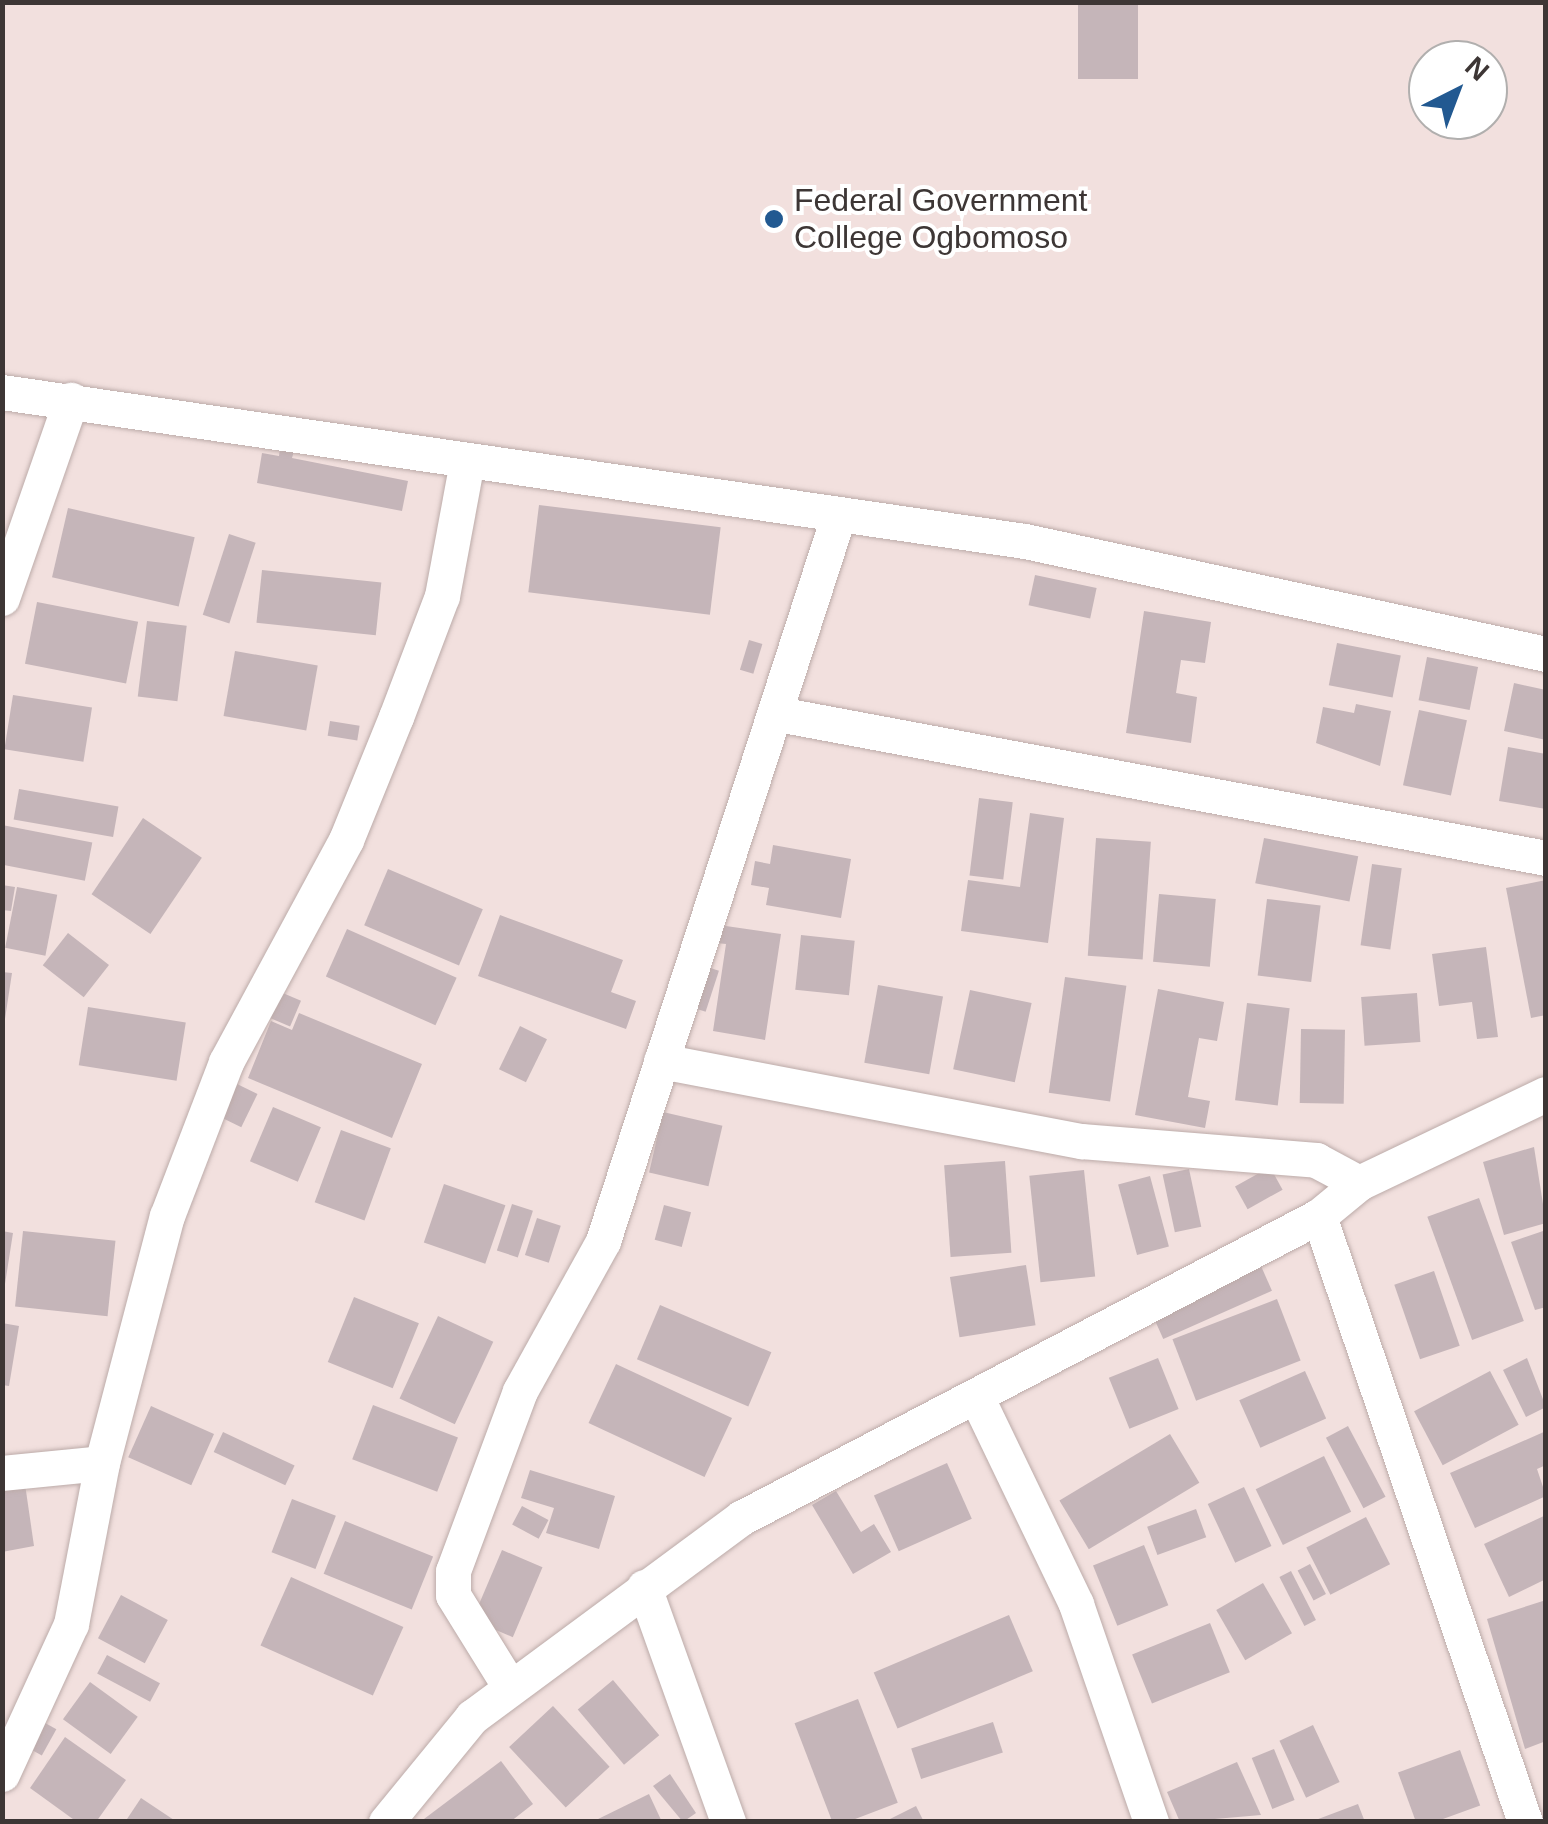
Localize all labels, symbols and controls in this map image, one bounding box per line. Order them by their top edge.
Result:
north arrow [1408,40,1508,140]
text: N [1459,51,1495,87]
place label: Federal Government College Ogbomoso [794,182,1087,257]
marker: Federal Government College Ogbomoso [763,208,785,230]

